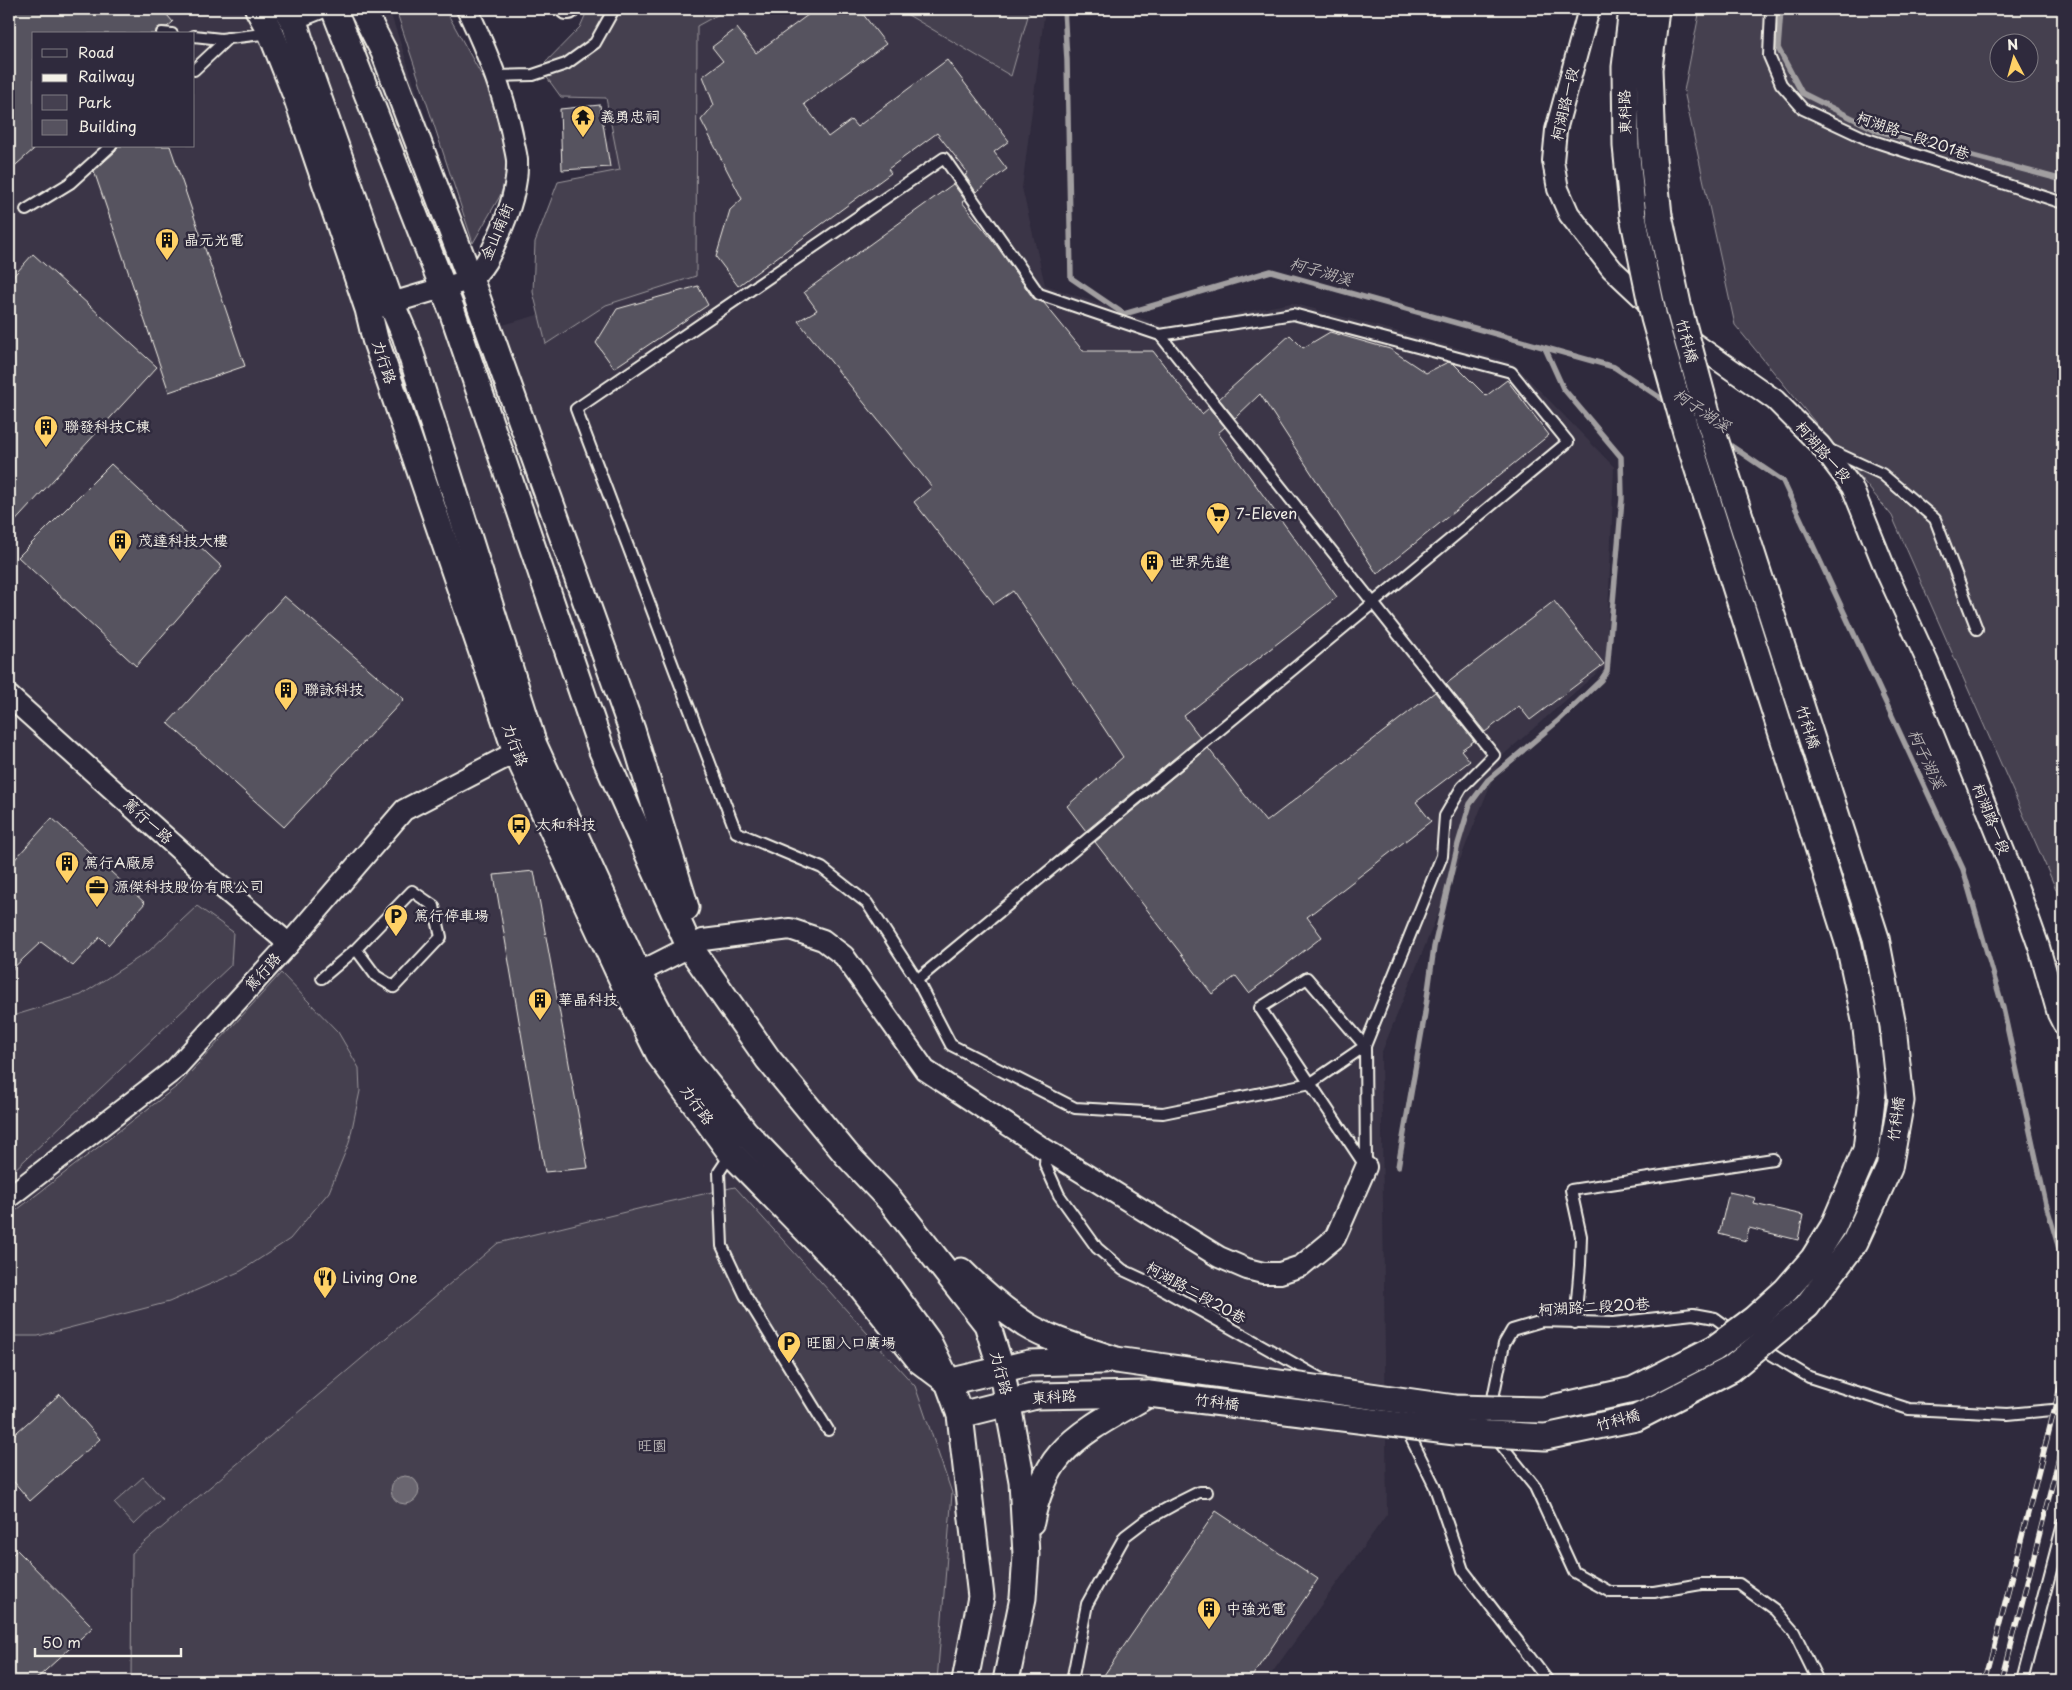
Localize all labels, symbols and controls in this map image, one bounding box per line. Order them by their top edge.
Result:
legend [32,32,195,148]
north arrow [1990,32,2040,82]
text: N [2006,34,2019,56]
text: Road [78,40,114,63]
text: Railway [78,64,135,87]
street label: 柯湖路一段 [1544,65,1583,143]
street label: 東科路 [1612,89,1635,135]
text: Park [78,90,112,113]
temple icon: 義勇忠祠 [570,104,596,138]
place label: 義勇忠祠 [600,104,660,127]
street label: 柯湖路一段201巷 [1854,104,1973,165]
text: Building [78,114,137,137]
street label: 金山南街 [473,199,518,264]
building icon: 晶元光電 [154,227,180,261]
place label: 晶元光電 [184,227,244,250]
water label: 柯子湖溪 [1287,250,1356,291]
street label: 竹科橋 [1672,316,1705,365]
street label: 力行路 [368,337,403,386]
water label: 柯子湖溪 [1669,381,1737,438]
building icon: 聯發科技C棟 [33,414,59,448]
place label: 聯發科技C棟 [64,414,151,437]
street label: 柯湖路一段 [1791,415,1857,487]
supermarket icon: 7-Eleven [1205,501,1231,535]
place label: 7-Eleven [1236,501,1297,524]
building icon: 茂達科技大樓 [107,528,133,562]
place label: 茂達科技大樓 [138,528,228,551]
building icon: 世界先進 [1139,549,1165,583]
place label: 世界先進 [1170,549,1230,572]
building icon: 聯詠科技 [273,677,299,711]
place label: 聯詠科技 [304,677,364,700]
street label: 竹科橋 [1792,702,1827,751]
street label: 力行路 [498,719,535,770]
water label: 柯子湖溪 [1904,724,1953,794]
street label: 柯湖路一段 [1968,779,2017,858]
street label: 篤行一路 [119,791,179,849]
bus stop icon: 太和科技 [506,812,532,846]
place label: 太和科技 [536,812,596,835]
building icon: 篤行A廠房 [54,850,80,884]
place label: 篤行A廠房 [84,850,156,873]
office icon: 源傑科技股份有限公司 [84,874,110,908]
place label: 源傑科技股份有限公司 [114,874,264,897]
parking icon: 篤行停車場 [383,903,409,937]
place label: 篤行停車場 [414,903,489,926]
street label: 篤行路 [238,947,285,995]
building icon: 華晶科技 [527,987,553,1021]
place label: 華晶科技 [558,987,618,1010]
street label: 力行路 [676,1079,721,1129]
street label: 竹科橋 [1880,1095,1909,1143]
street label: 柯湖路二段20巷 [1142,1255,1251,1329]
restaurant icon: Living One [312,1265,338,1299]
place label: Living One [342,1265,418,1288]
street label: 柯湖路二段20巷 [1538,1291,1650,1320]
parking icon: 旺園入口廣場 [776,1330,802,1364]
place label: 旺園入口廣場 [806,1330,896,1353]
street label: 力行路 [986,1348,1019,1397]
street label: 東科路 [1031,1382,1077,1409]
street label: 竹科橋 [1193,1386,1241,1415]
street label: 竹科橋 [1593,1402,1642,1435]
park label: 旺園 [637,1433,667,1456]
building icon: 中強光電 [1196,1596,1222,1630]
place label: 中強光電 [1226,1596,1286,1619]
scale bar [35,1625,181,1657]
text: 50 m [42,1630,81,1653]

